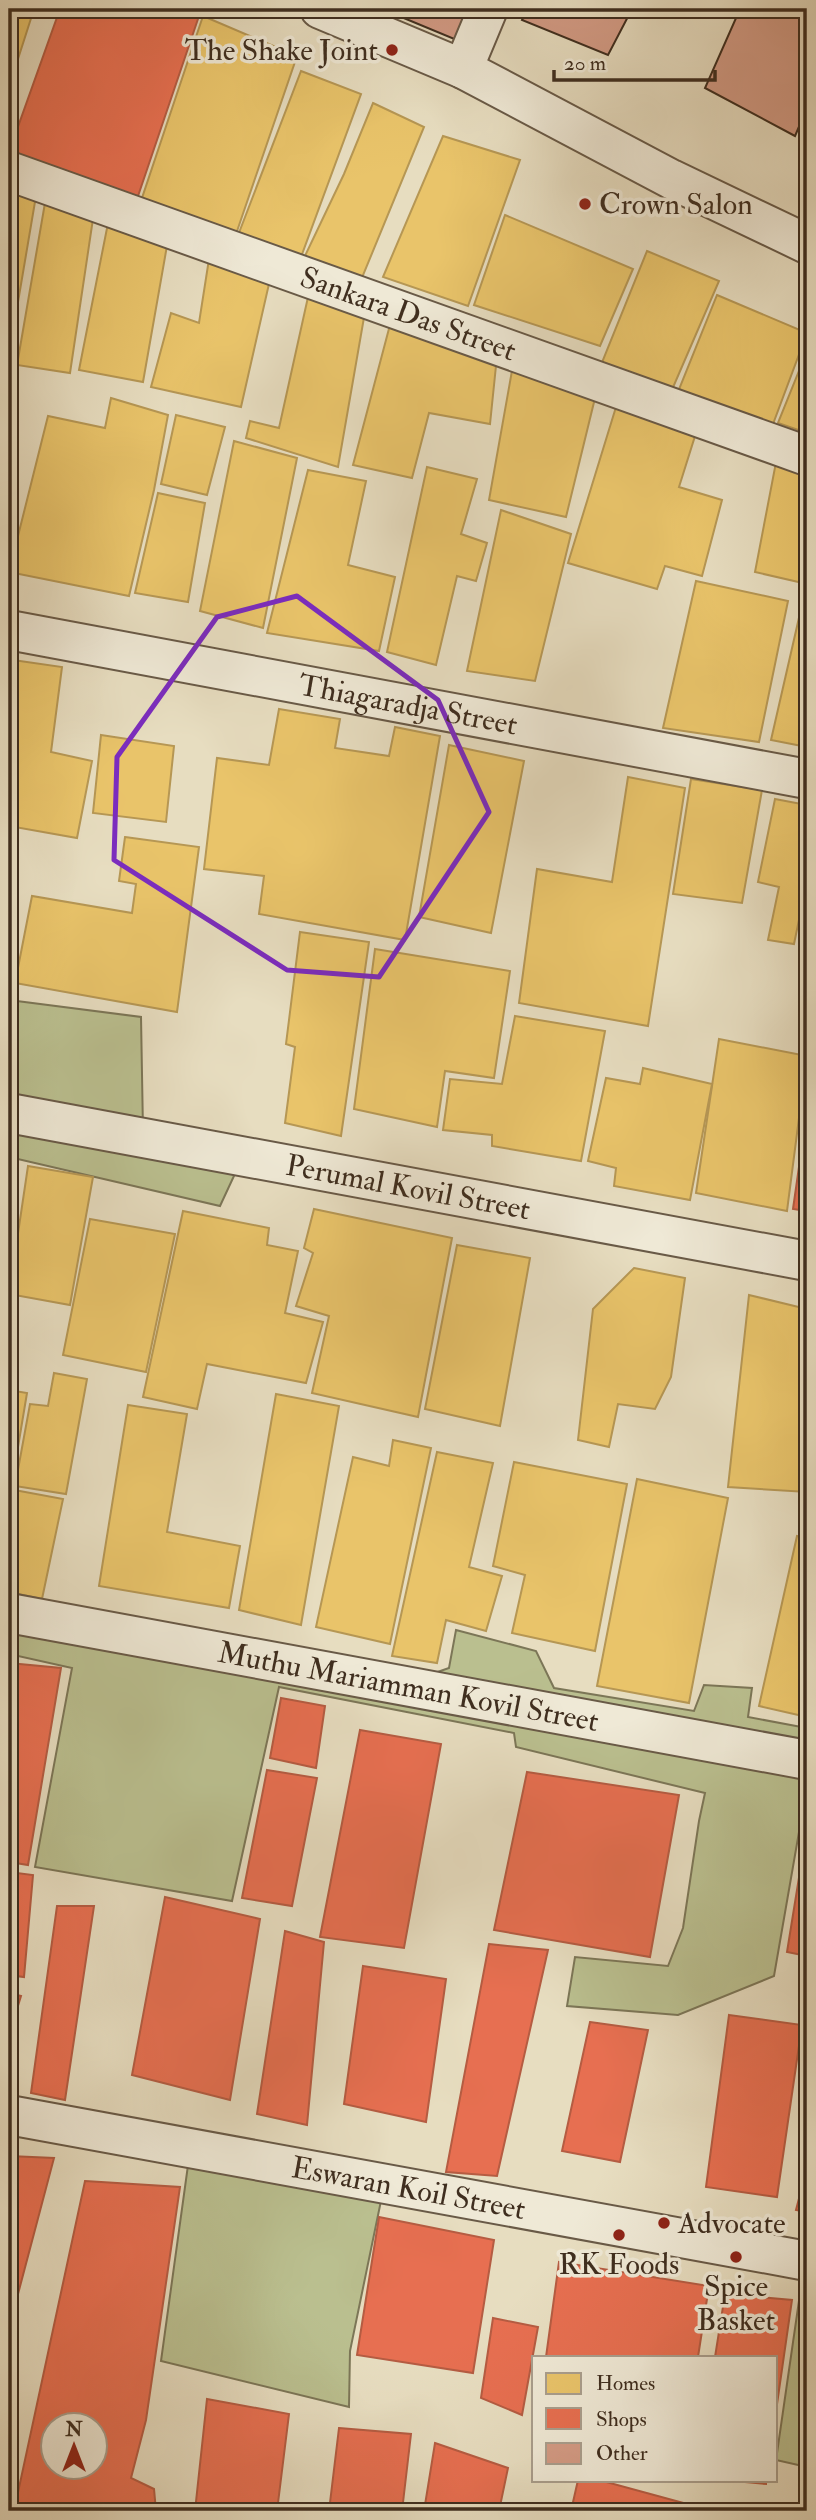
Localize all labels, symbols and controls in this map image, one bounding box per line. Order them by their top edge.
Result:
place label: The Shake Joint [185,32,378,69]
scale bar [554,38,714,82]
marker: The Shake Joint [384,42,400,58]
text: 20 m [564,50,606,77]
place label: Crown Salon [599,186,753,223]
marker: Crown Salon [577,196,593,212]
street label: Sankara Das Street [295,258,521,369]
street label: Thiagaradja Street [296,666,521,743]
street label: Perumal Kovil Street [283,1146,534,1228]
street label: Muthu Mariamman Kovil Street [215,1633,602,1740]
street label: Eswaran Koil Street [288,2149,529,2228]
place label: Advocate [677,2205,786,2242]
marker: Advocate [656,2215,672,2231]
marker: RK Foods [611,2227,627,2243]
place label: RK Foods [559,2246,679,2283]
marker: Spice Basket [728,2249,744,2265]
place label: Spice Basket [697,2268,775,2339]
legend [532,2356,778,2482]
text: Homes [596,2370,655,2397]
text: Shops [596,2406,647,2433]
north arrow [38,2412,108,2482]
text: N [64,2418,83,2442]
text: Other [596,2440,648,2467]

